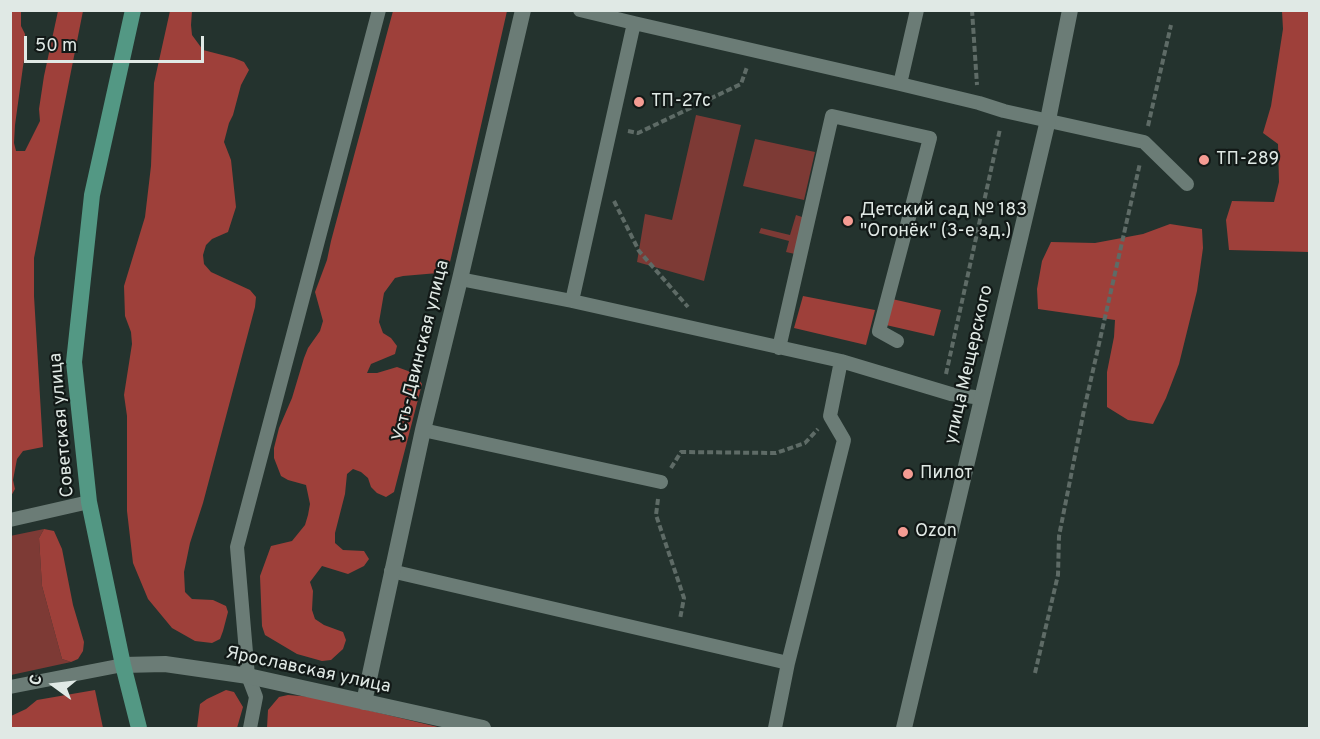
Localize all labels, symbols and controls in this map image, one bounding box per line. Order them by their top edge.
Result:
scale bar [27,24,207,62]
text: 50 m [35,35,77,58]
place label: ТП-27c [651,91,711,113]
marker: ТП-27c [632,95,646,109]
place label: ТП-289 [1216,149,1279,171]
marker: ТП-289 [1197,153,1211,167]
place label: Детский сад № 183 "Огонёк" (3-е зд.) [860,200,1027,242]
marker: Детский сад № 183 "Огонёк" (3-е зд.) [841,214,855,228]
street label: Усть-Двинская улица [389,258,455,444]
street label: улица Мещерского [941,283,999,447]
street label: Советская улица [46,352,80,498]
place label: Пилот [920,463,973,485]
marker: Пилот [901,467,915,481]
place label: Ozon [915,521,957,543]
marker: Ozon [896,525,910,539]
street label: Ярославская улица [223,643,393,699]
north arrow [24,655,84,715]
text: С [26,673,48,688]

